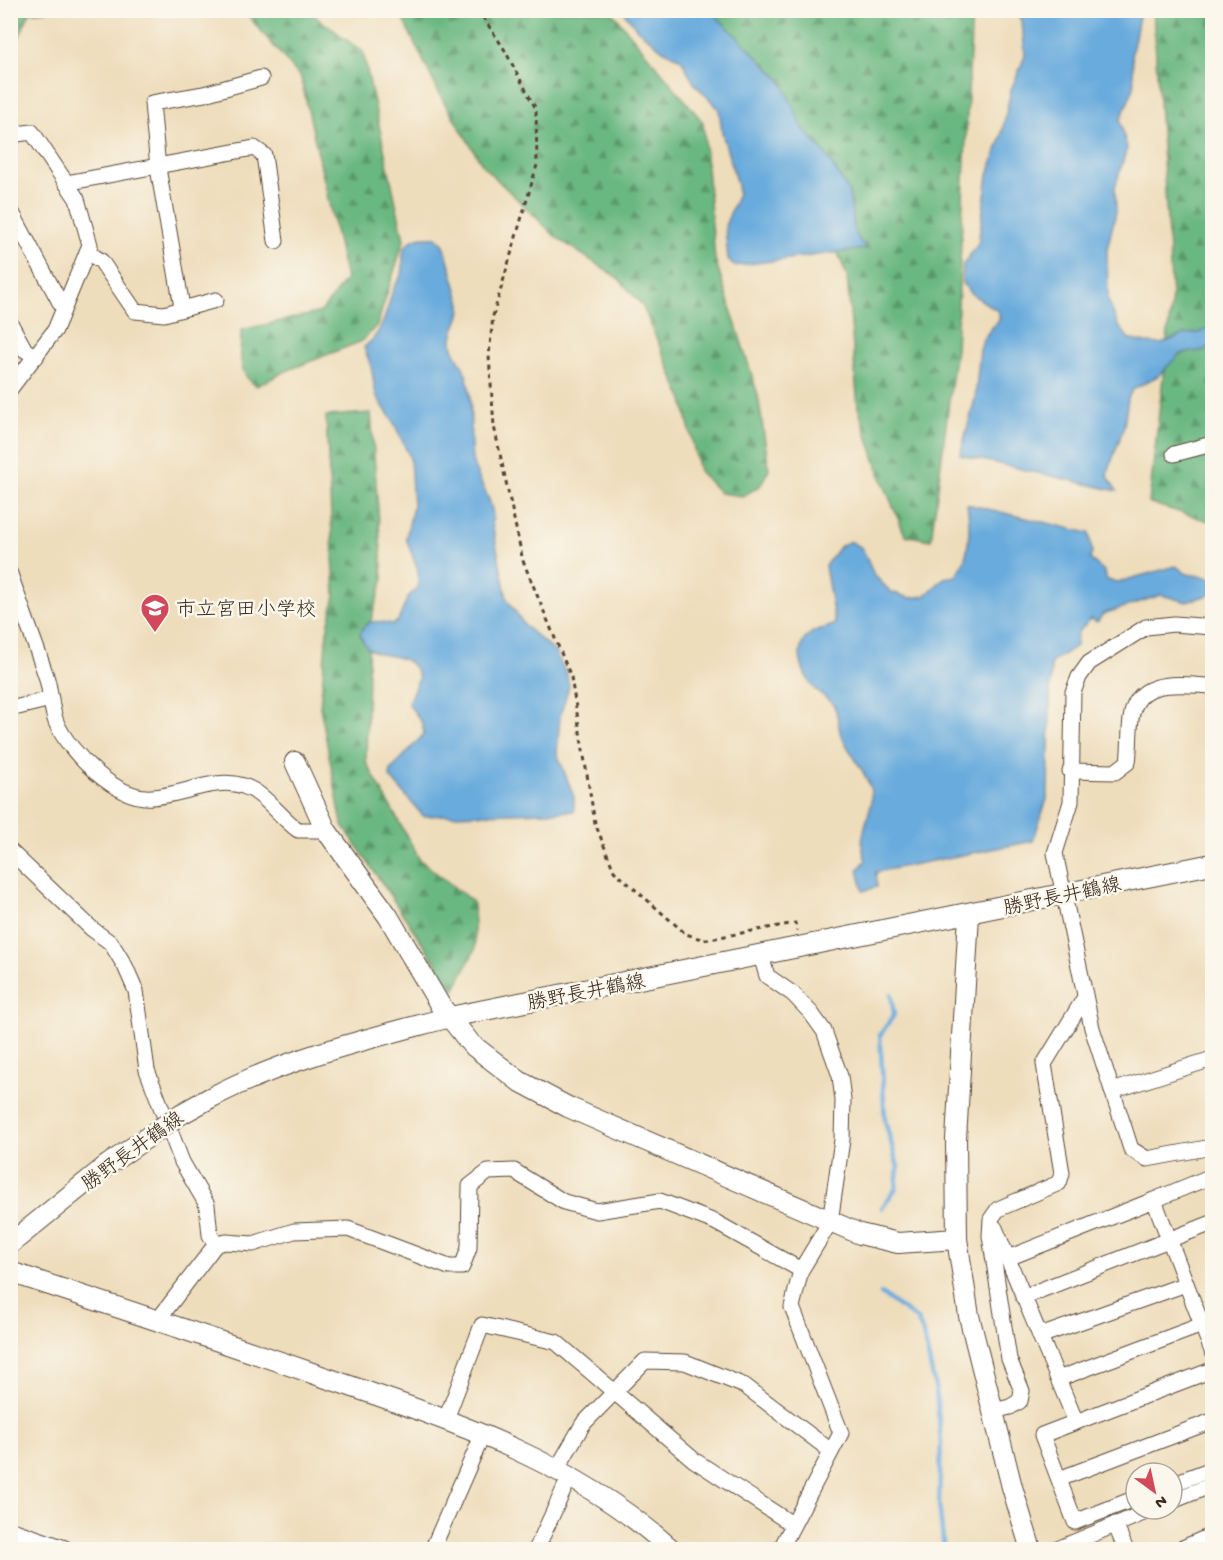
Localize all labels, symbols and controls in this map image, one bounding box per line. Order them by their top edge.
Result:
school or university icon: 市立宮田小学校 [139,592,171,634]
place label: 市立宮田小学校 [176,599,316,623]
street label: 勝野長井鶴線 [1001,873,1124,922]
street label: 勝野長井鶴線 [525,970,648,1017]
street label: 勝野長井鶴線 [78,1107,189,1197]
north arrow [1124,1461,1184,1521]
text: N [1150,1490,1170,1512]

